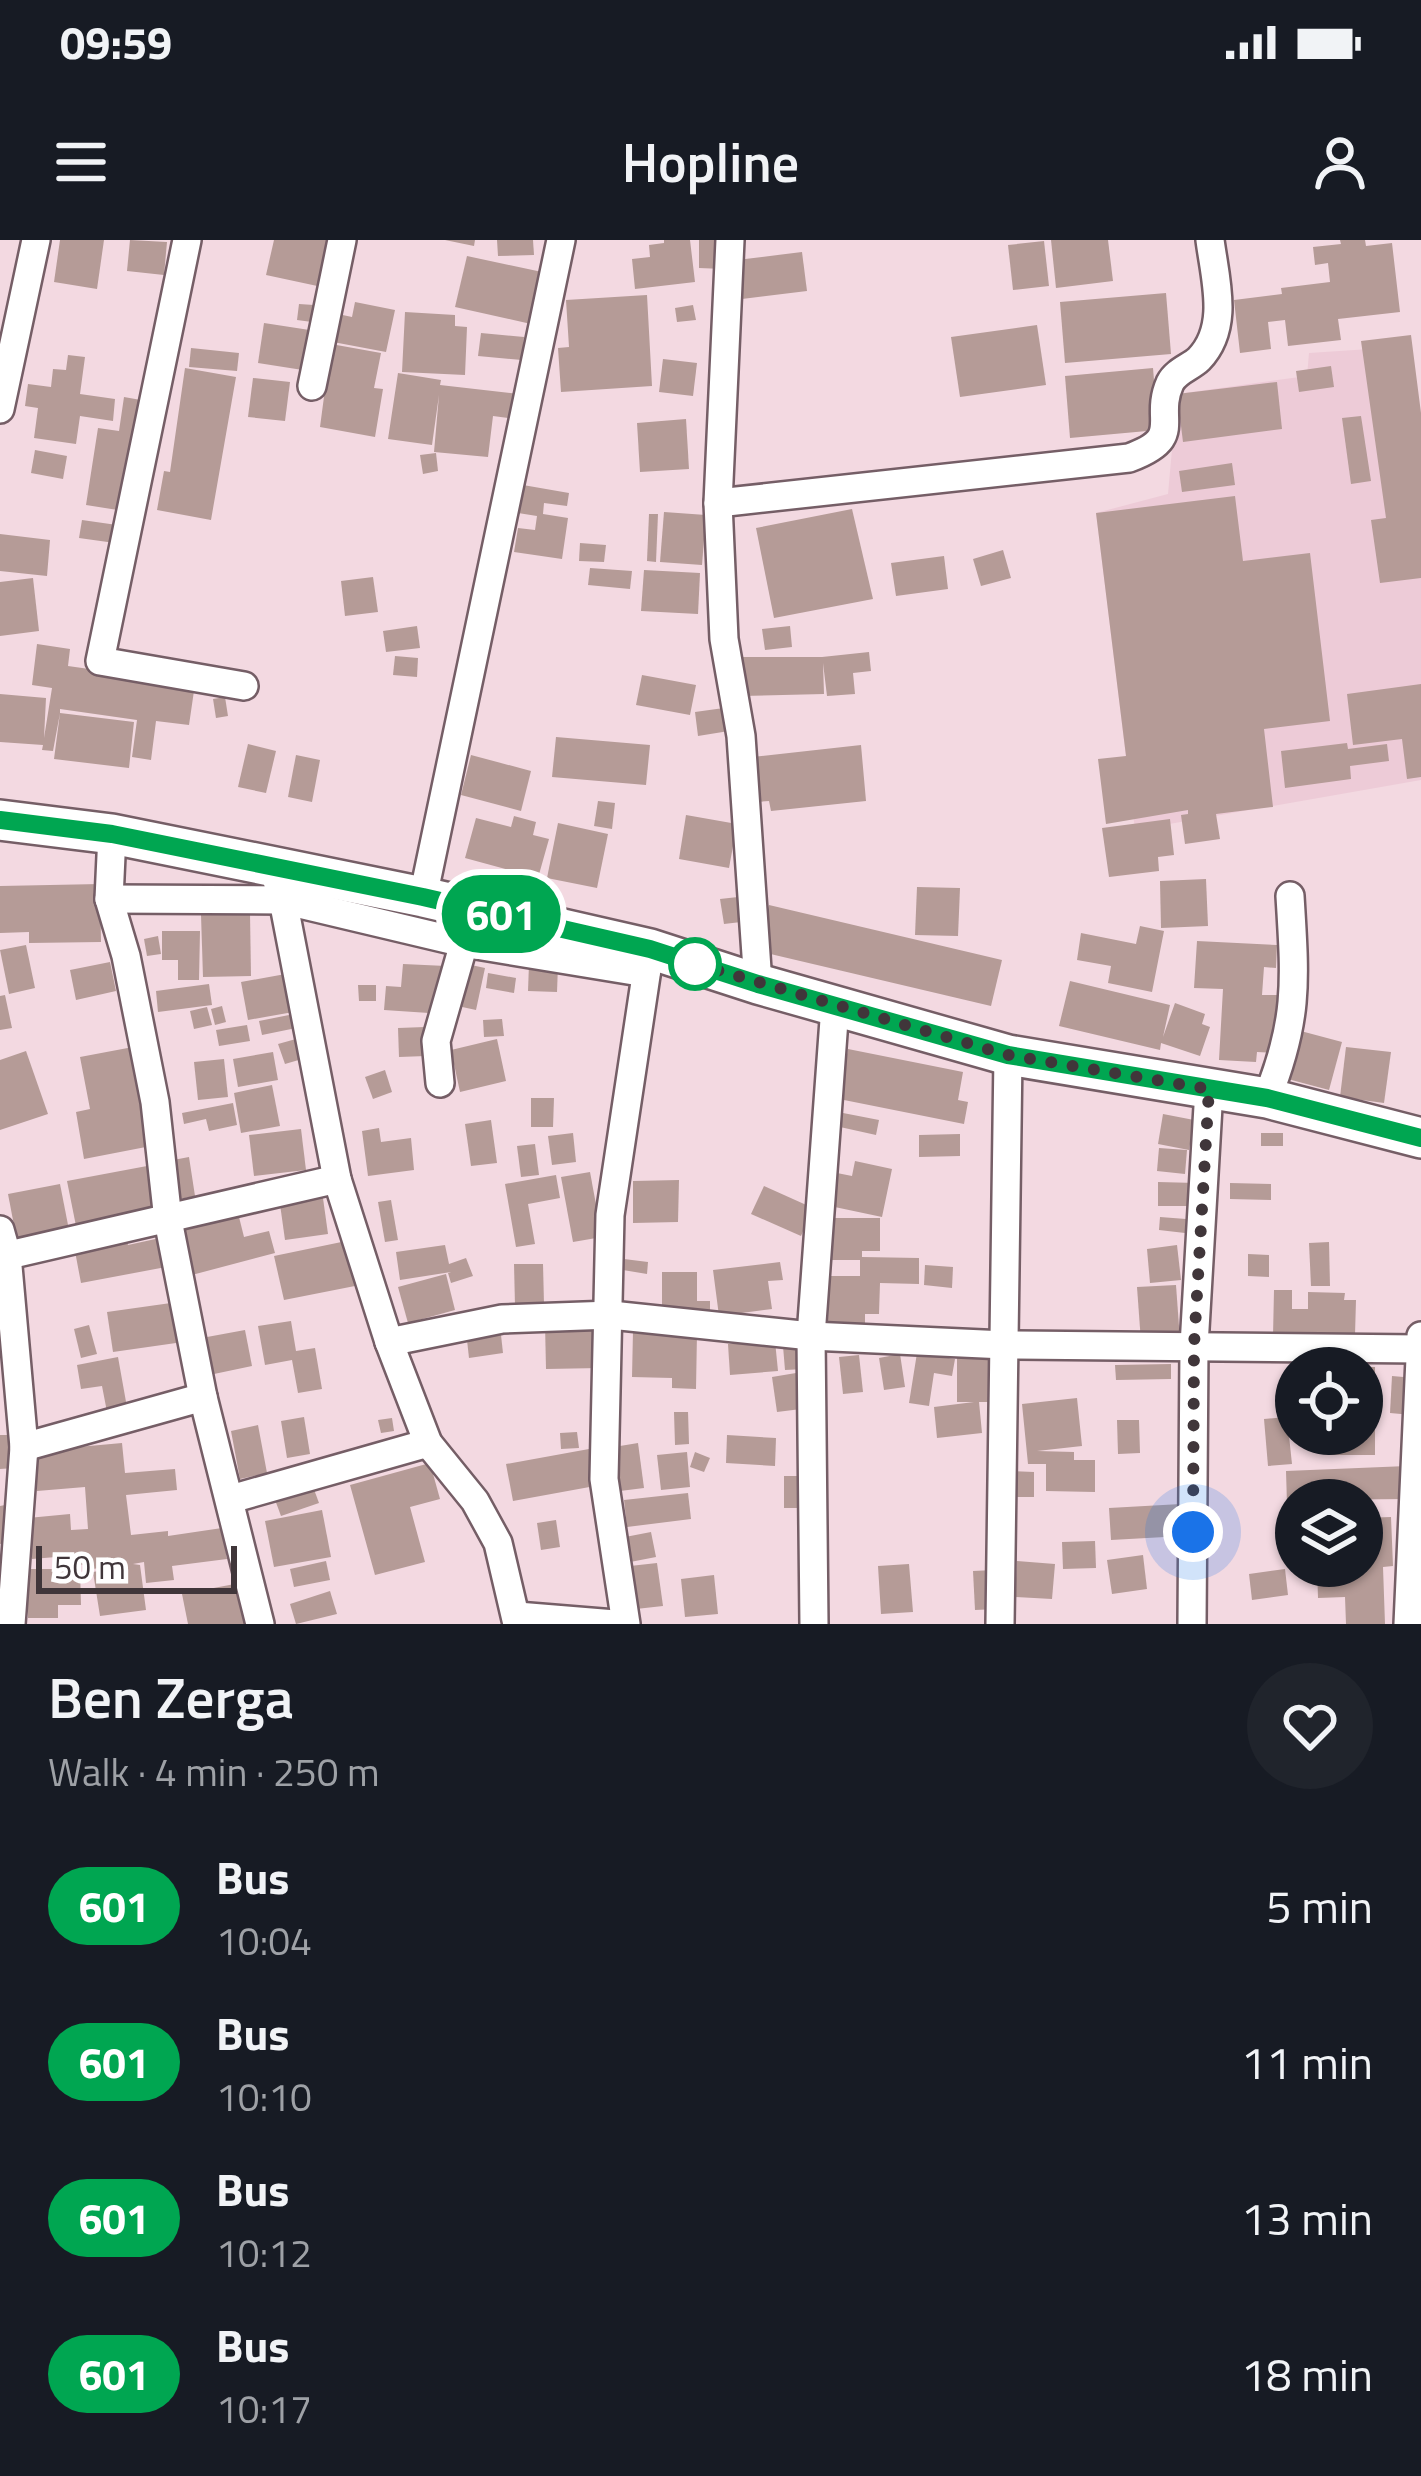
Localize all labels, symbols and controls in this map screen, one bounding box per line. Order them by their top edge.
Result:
text: 09:59 [60,8,172,76]
text: Hopline [622,121,799,203]
icon: menu [48,129,114,195]
icon: person [1307,129,1373,195]
line badge: 601 [432,875,570,953]
text: 601 [466,882,536,946]
unlabelled marker [670,939,720,989]
map controls [1275,1347,1383,1587]
button: locate [1275,1347,1383,1455]
button: layers [1275,1479,1383,1587]
your location [1163,1502,1223,1562]
scale bar [36,1540,237,1593]
text: 50 m [54,1542,126,1592]
text: Ben Zerga [48,1653,294,1740]
button: heart [1247,1663,1373,1789]
text: Walk · 4 min · 250 m [48,1742,380,1801]
text: Bus [216,1843,290,1911]
text: 5 min [1266,1872,1373,1940]
text: 601 [79,1874,149,1938]
text: 10:04 [216,1911,312,1970]
text: Bus [216,1999,290,2067]
text: 11 min [1241,2028,1373,2096]
text: 601 [79,2030,149,2094]
text: 10:10 [216,2067,312,2126]
text: Bus [216,2155,290,2223]
text: 13 min [1241,2184,1373,2252]
text: 601 [79,2186,149,2250]
text: 10:12 [216,2223,312,2282]
text: Bus [216,2311,290,2379]
text: 18 min [1241,2340,1373,2408]
text: 601 [79,2342,149,2406]
text: 10:17 [216,2379,312,2438]

